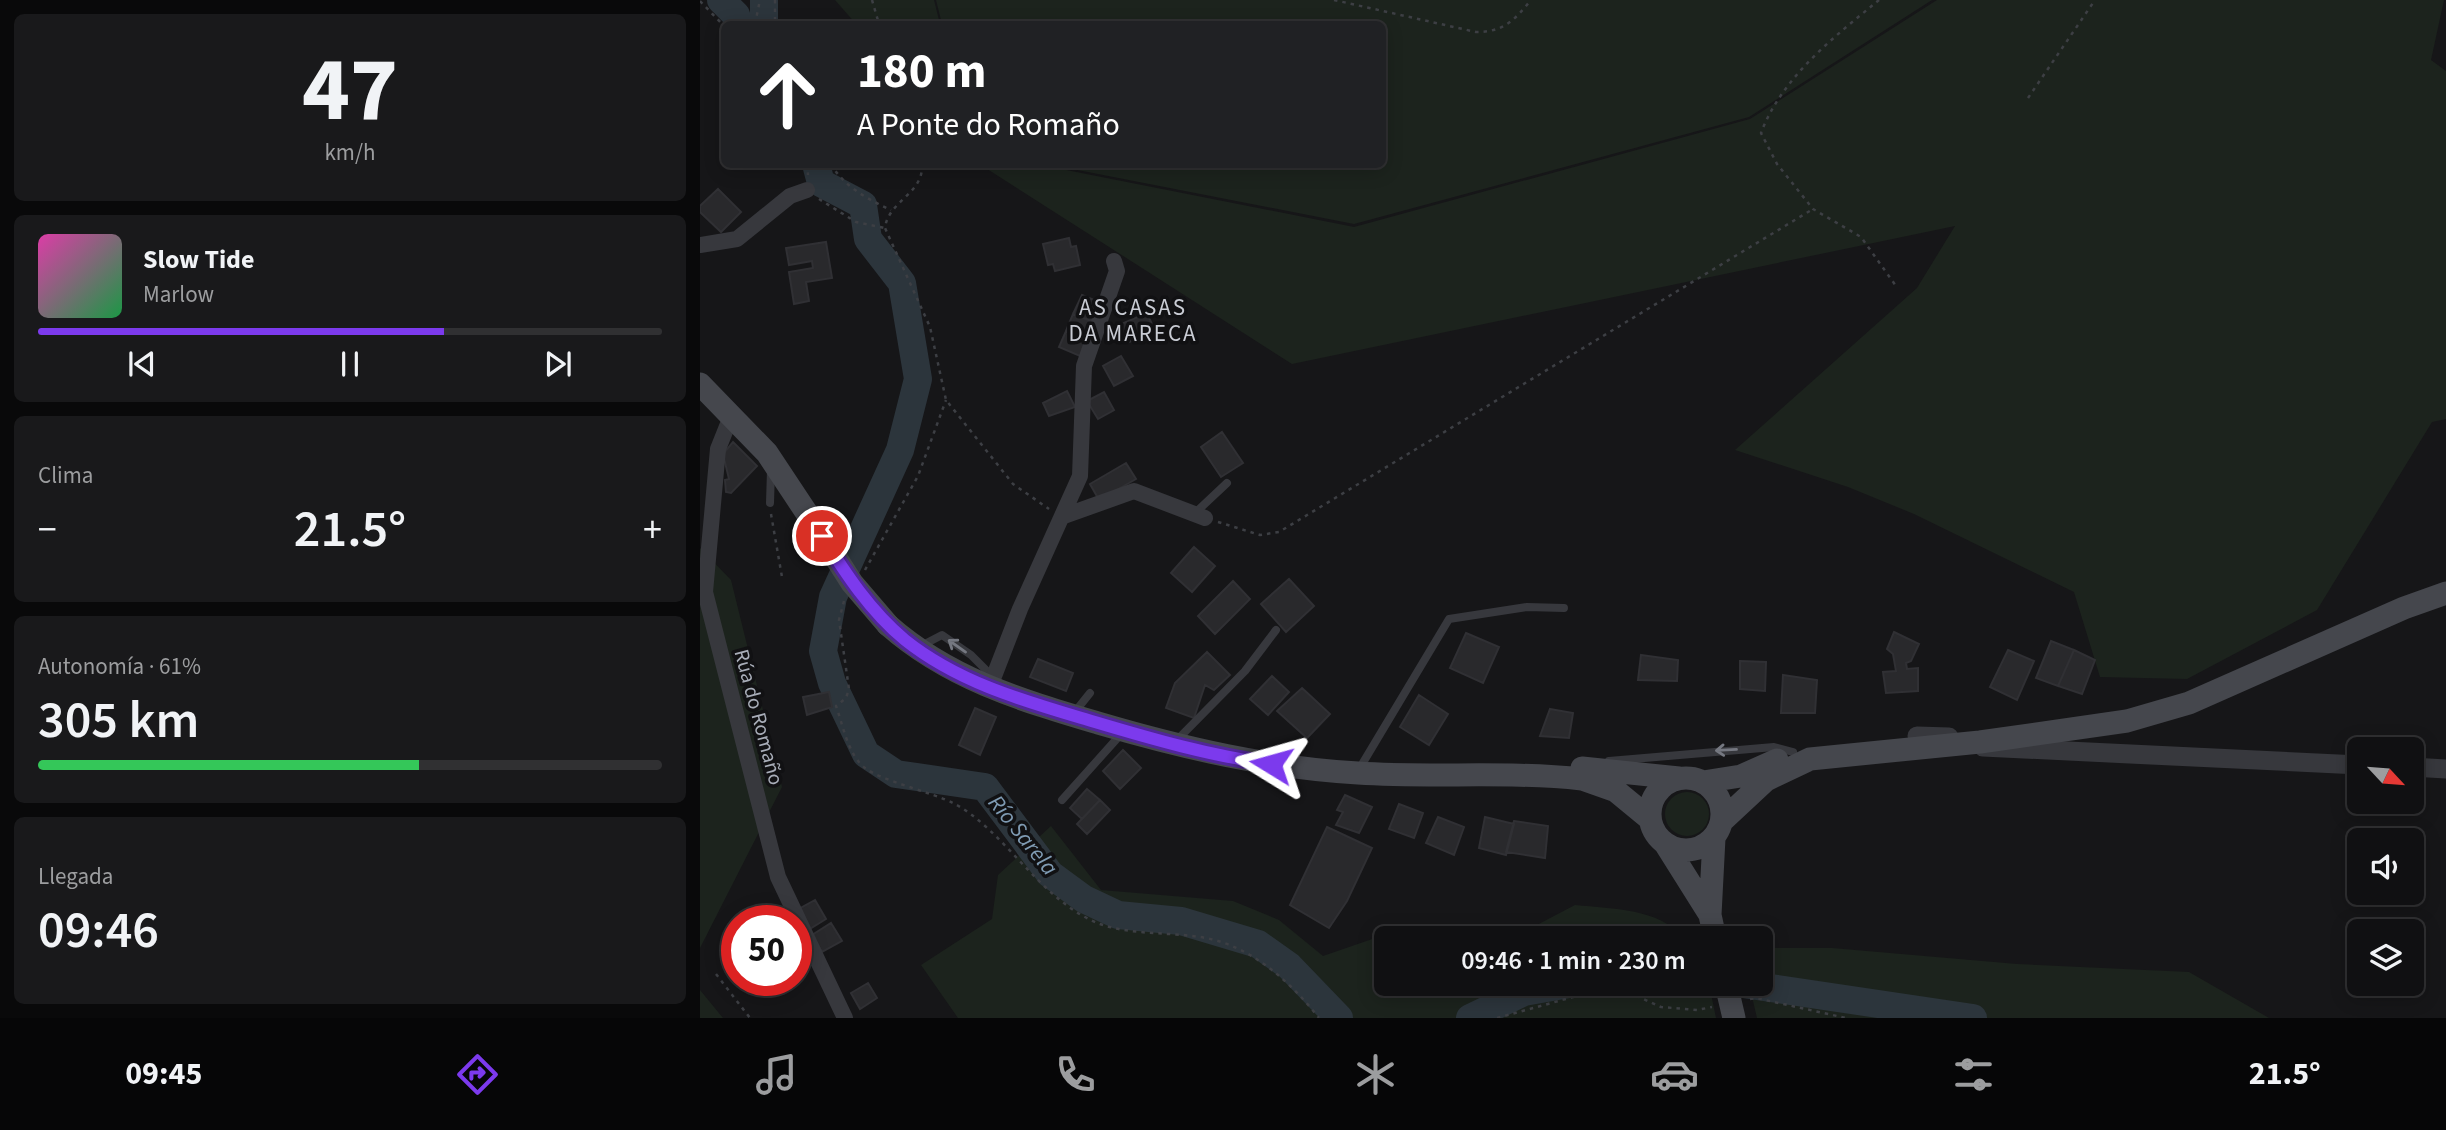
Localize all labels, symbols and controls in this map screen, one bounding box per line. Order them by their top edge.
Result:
text: 47 [302,26,398,155]
text: 180 m [857,37,986,107]
icon: ahead [742,49,833,140]
text: A Ponte do Romaño [857,102,1120,148]
text: km/h [324,136,376,169]
text: Slow Tide [143,241,254,278]
text: Marlow [143,278,214,311]
district label: AS CASAS DA MARECA [1068,291,1198,350]
icon: previous [123,345,161,383]
icon: pause [331,345,369,383]
icon: next [539,345,577,383]
text: Clima [38,459,93,492]
text: 21.5° [294,493,406,567]
text: − [38,503,57,557]
text: + [643,503,662,557]
pin [792,506,852,566]
icon: arrive [803,517,841,555]
one-way arrow [948,639,967,653]
street label: Rúa do Romaño [726,646,792,788]
text: Autonomía · 61% [38,650,201,683]
text: 305 km [38,684,199,758]
position arrow [1234,727,1308,801]
north arrow [2347,737,2424,814]
map controls [2347,737,2424,996]
one-way arrow [1715,743,1738,756]
water label: Río Sarela [980,788,1066,882]
button: sound [2347,828,2424,905]
text: Llegada [38,860,113,893]
text: 09:46 [38,894,159,968]
speed limit sign: 50 [721,905,812,996]
button: layers [2347,919,2424,996]
text: 09:46 · 1 min · 230 m [1461,942,1686,979]
icon: directions [453,1050,502,1099]
icon: music [752,1050,801,1099]
icon: phone [1051,1050,1100,1099]
icon: climate [1351,1050,1400,1099]
icon: car [1650,1050,1699,1099]
icon: filters [1949,1050,1998,1099]
text: 09:45 [125,1051,202,1097]
text: 21.5° [2249,1051,2321,1097]

